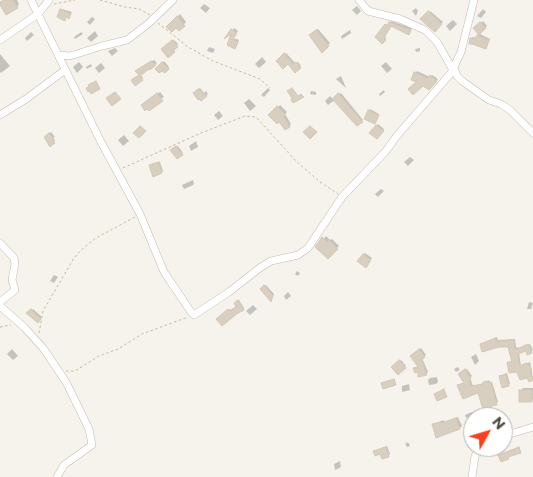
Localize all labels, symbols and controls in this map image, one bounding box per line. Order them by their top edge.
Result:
north arrow [463,407,513,457]
text: N [488,413,509,433]

